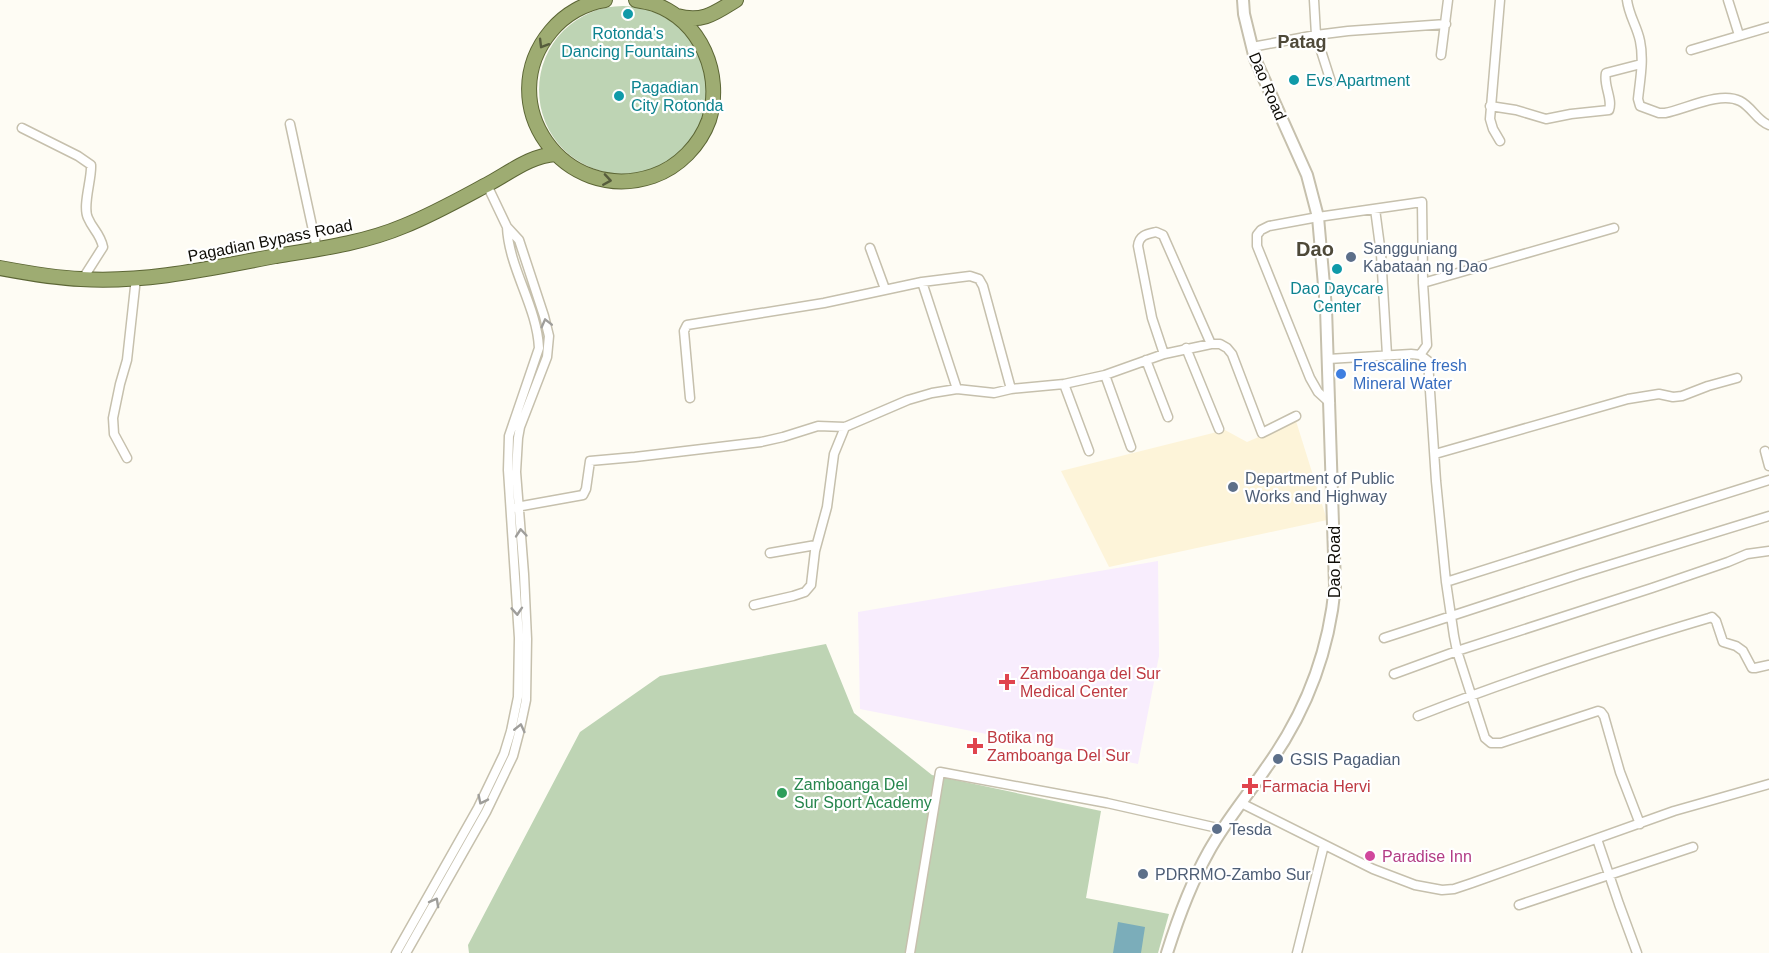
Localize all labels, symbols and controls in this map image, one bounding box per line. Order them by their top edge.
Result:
marker: Rotonda's Dancing Fountains [621,7,635,21]
place label: Rotonda's Dancing Fountains [561,25,695,60]
district label: Patag [1277,32,1327,52]
one-way arrow [538,38,550,48]
street label: Dao Road [1246,50,1289,123]
place label: Evs Apartment [1306,72,1411,89]
marker: Evs Apartment [1287,73,1301,87]
place label: Pagadian City Rotonda [631,79,724,114]
marker: Pagadian City Rotonda [612,89,626,103]
one-way arrow [602,173,612,185]
street label: Pagadian Bypass Road [186,216,354,265]
district label: Dao [1296,238,1334,260]
place label: Sangguniang Kabataan ng Dao [1363,240,1488,275]
marker: Sangguniang Kabataan ng Dao [1344,250,1358,264]
marker: Dao Daycare Center [1330,262,1344,276]
place label: Dao Daycare Center [1290,280,1384,315]
one-way arrow [540,319,553,329]
place label: Frescaline fresh Mineral Water [1353,357,1467,392]
marker: Frescaline fresh Mineral Water [1334,367,1348,381]
place label: Department of Public Works and Highway [1245,470,1394,505]
marker: Department of Public Works and Highway [1226,480,1240,494]
street label: Dao Road [1326,526,1343,598]
one-way arrow [515,529,528,538]
one-way arrow [510,607,523,616]
place label: Zamboanga del Sur Medical Center [1020,665,1161,700]
marker: Zamboanga del Sur Medical Center [998,673,1016,691]
one-way arrow [513,723,526,733]
place label: Botika ng Zamboanga Del Sur [987,729,1131,764]
marker: Botika ng Zamboanga Del Sur [968,739,982,753]
place label: GSIS Pagadian [1290,751,1400,768]
marker: GSIS Pagadian [1271,752,1285,766]
place label: Zamboanga Del Sur Sport Academy [794,776,932,811]
place label: Farmacia Hervi [1262,778,1370,795]
marker: Farmacia Hervi [1243,779,1257,793]
marker: Zamboanga Del Sur Sport Academy [775,786,789,800]
one-way arrow [478,793,490,804]
place label: Tesda [1229,821,1272,838]
marker: Tesda [1210,822,1224,836]
place label: Paradise Inn [1382,848,1472,865]
marker: Paradise Inn [1363,849,1377,863]
place label: PDRRMO-Zambo Sur [1155,866,1311,883]
marker: PDRRMO-Zambo Sur [1136,867,1150,881]
one-way arrow [428,898,439,908]

